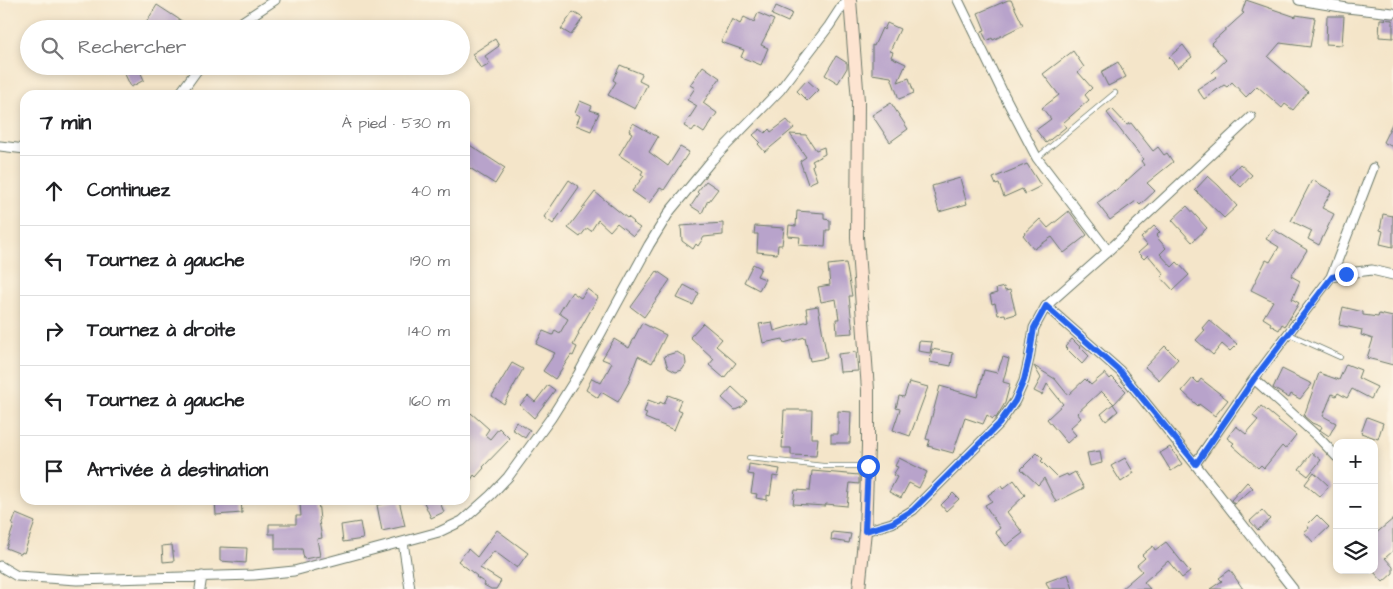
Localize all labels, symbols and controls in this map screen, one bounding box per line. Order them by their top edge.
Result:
search box [20,20,470,75]
icon: search [38,34,66,62]
text: Rechercher [78,34,186,61]
text: 7 min [40,108,91,137]
text: À pied · 530 m [342,112,450,134]
icon: ahead [40,177,68,205]
text: Continuez [87,177,170,204]
text: 40 m [410,180,450,202]
icon: left [40,247,68,275]
text: Tournez à gauche [87,247,245,274]
text: 190 m [410,250,450,272]
route end [1335,263,1358,286]
icon: right [40,317,68,345]
text: Tournez à droite [87,317,235,344]
text: 140 m [408,320,450,342]
icon: left [40,387,68,415]
text: Tournez à gauche [87,387,245,414]
text: 160 m [409,390,450,412]
map controls [1333,439,1378,574]
button: + [1333,439,1378,484]
route start [857,455,880,478]
icon: arrive [40,457,68,485]
text: Arrivée à destination [87,457,268,484]
button: − [1333,484,1378,529]
button: layers [1333,529,1378,574]

